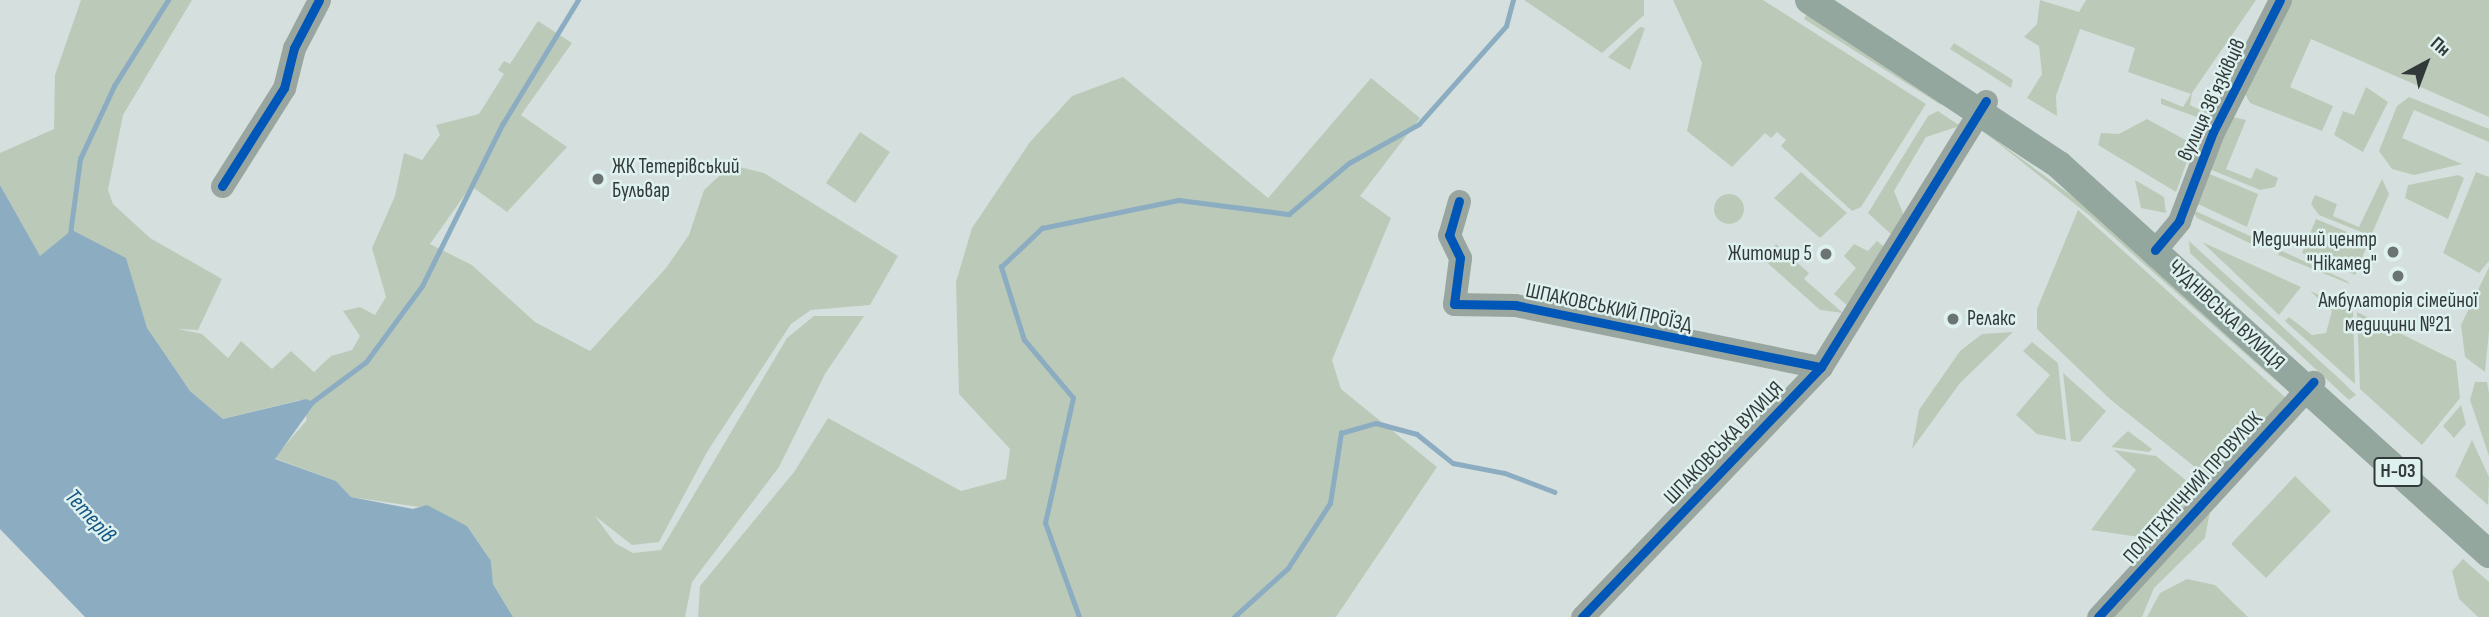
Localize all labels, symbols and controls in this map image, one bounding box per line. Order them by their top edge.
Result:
north arrow [2391,28,2461,98]
text: Пн [2426,32,2455,61]
street label: вулиця Звʼязківців [2173,35,2251,165]
place label: ЖК Тетерівський Бульвар [612,154,740,204]
marker: ЖК Тетерівський Бульвар [590,171,606,187]
place label: Медичний центр "Нікамед" [2252,227,2377,277]
place label: Житомир 5 [1728,241,1812,267]
marker: Медичний центр "Нікамед" [2383,242,2403,262]
marker: Житомир 5 [1818,246,1834,262]
street label: ЧУДНІВСЬКА ВУЛИЦЯ [2162,254,2290,376]
marker: Амбулаторія сімейної медицини №21 [2388,266,2408,286]
street label: ШПАКОВСЬКИЙ ПРОЇЗД [1523,278,1695,338]
place label: Амбулаторія сімейної медицини №21 [2318,288,2478,338]
place label: Релакс [1967,306,2016,332]
marker: Релакс [1945,311,1961,327]
street label: ШПАКОВСЬКА ВУЛИЦЯ [1659,376,1789,510]
street label: ПОЛІТЕХНІЧНИЙ ПРОВУЛОК [2118,407,2268,569]
road number: Н-03 [2374,457,2422,488]
water label: Тетерів [59,483,121,549]

